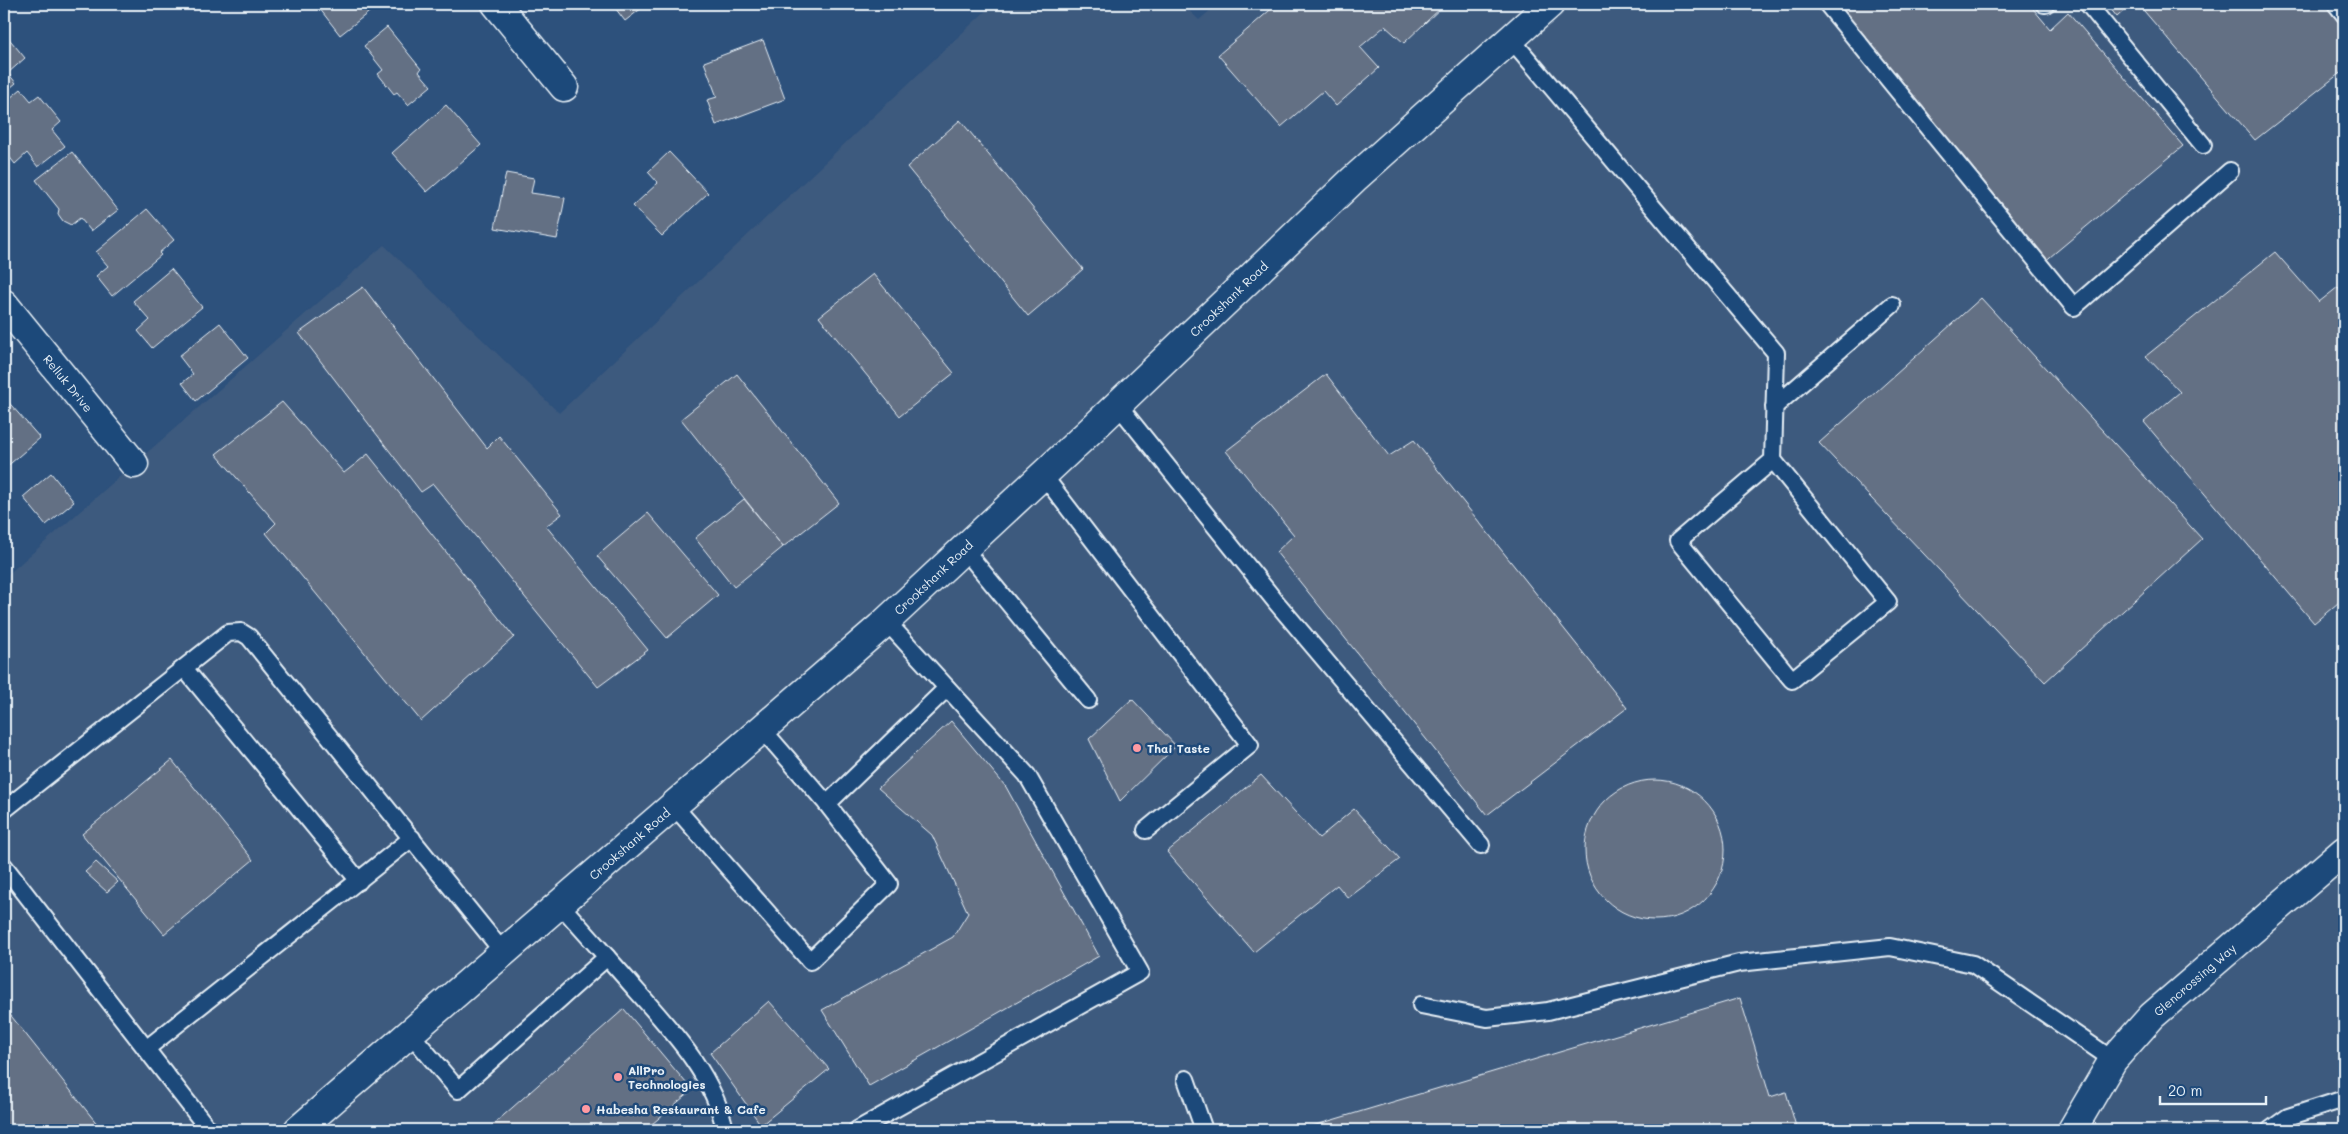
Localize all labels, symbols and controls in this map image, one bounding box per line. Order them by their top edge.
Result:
street label: Crookshank Road [1186,257,1271,340]
street label: Relluk Drive [40,351,97,415]
street label: Crookshank Road [890,536,976,618]
place label: Thai Taste [1147,740,1210,756]
marker: Thai Taste [1131,742,1143,754]
street label: Crookshank Road [586,804,674,883]
street label: Glencrossing Way [2150,940,2239,1019]
place label: AllPro Technologies [628,1062,706,1092]
marker: AllPro Technologies [612,1071,624,1083]
scale bar [2160,1074,2267,1106]
text: 20 m [2168,1080,2202,1100]
place label: Habesha Restaurant & Cafe [596,1101,766,1117]
marker: Habesha Restaurant & Cafe [580,1103,592,1115]

